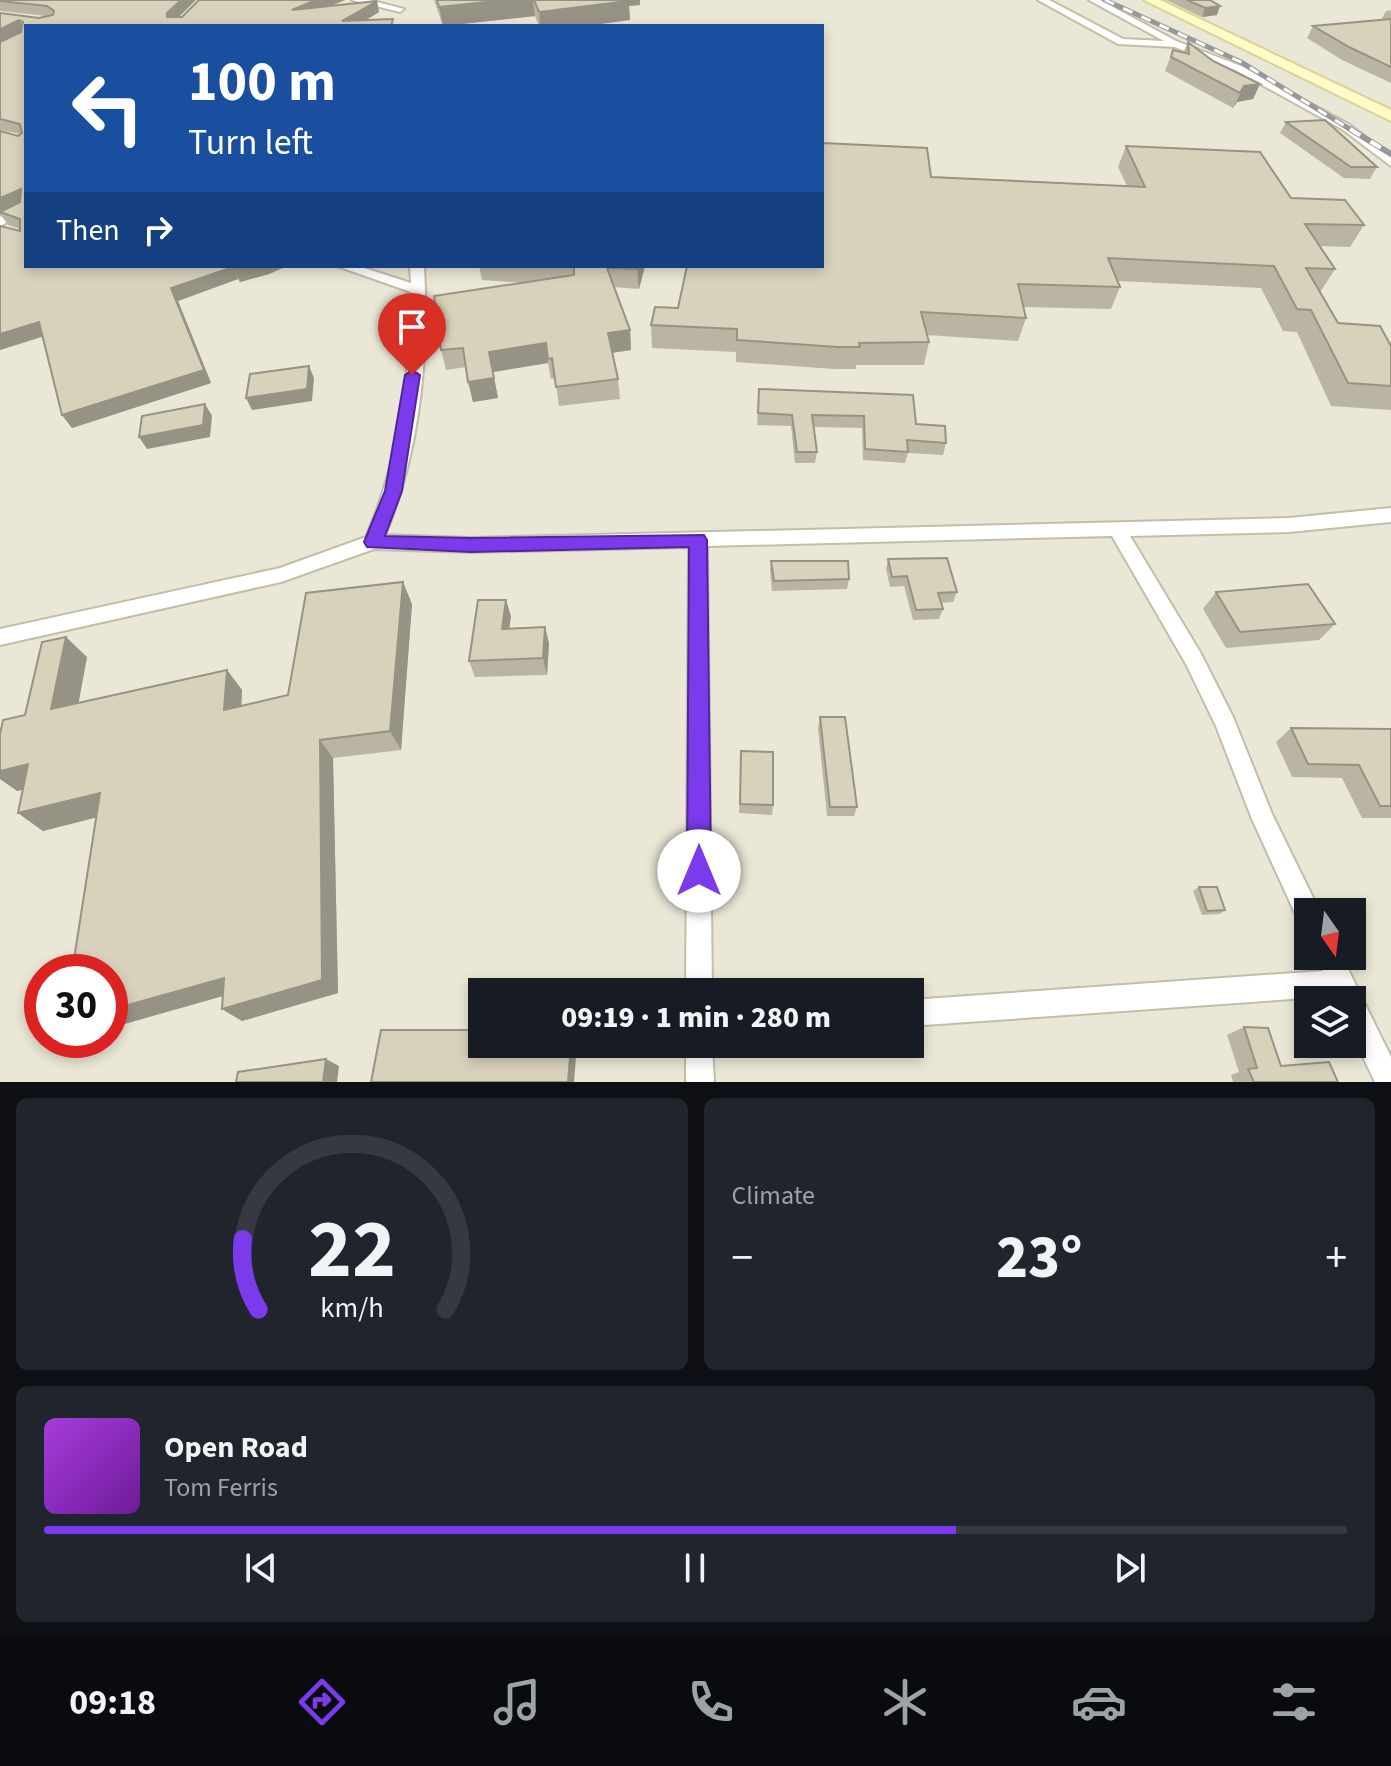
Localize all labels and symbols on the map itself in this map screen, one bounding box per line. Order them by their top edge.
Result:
pin [378,293,446,375]
position arrow [657,829,741,913]
north arrow [1294,898,1366,970]
speed limit sign: 30 [24,954,128,1058]

